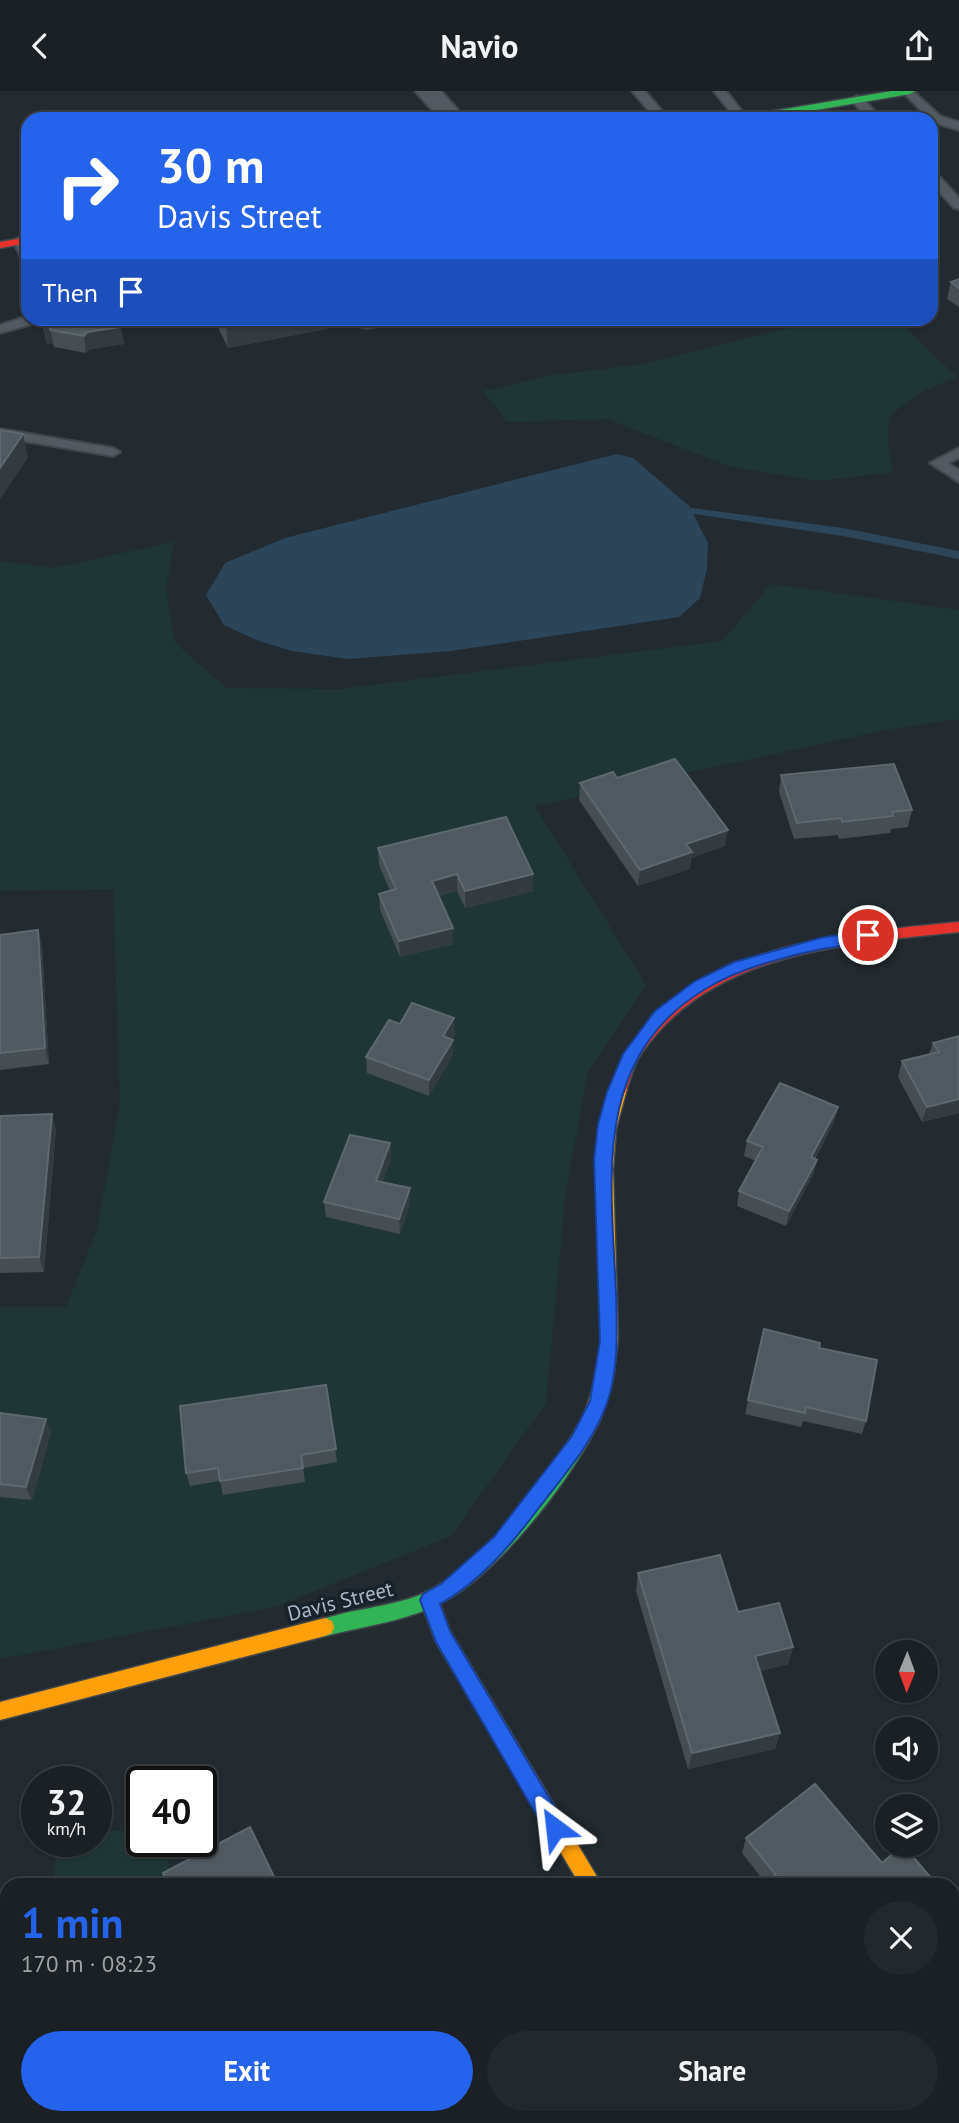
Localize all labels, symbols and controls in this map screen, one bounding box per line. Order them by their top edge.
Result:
text: Navio [441,25,518,67]
icon: back [21,27,59,65]
icon: share [900,27,938,65]
text: 30 m [157,133,264,197]
icon: right [42,140,133,231]
text: Davis Street [157,195,322,237]
icon: arrive [112,273,150,311]
text: Then [42,276,98,309]
pin [838,905,898,965]
icon: arrive [849,916,887,954]
street label: Davis Street [284,1575,396,1627]
north arrow [875,1640,938,1703]
map controls [875,1640,938,1857]
button: sound [875,1717,938,1780]
speed limit sign: 40 [126,1766,217,1857]
text: 32 [47,1779,86,1825]
position arrow [518,1791,592,1865]
button: layers [875,1794,938,1857]
text: km/h [47,1817,86,1840]
text: 1 min [21,1895,123,1950]
button: close [864,1901,938,1975]
text: 170 m · 08:23 [21,1949,157,1978]
button: Exit [21,2031,473,2111]
button: Share [487,2031,938,2111]

